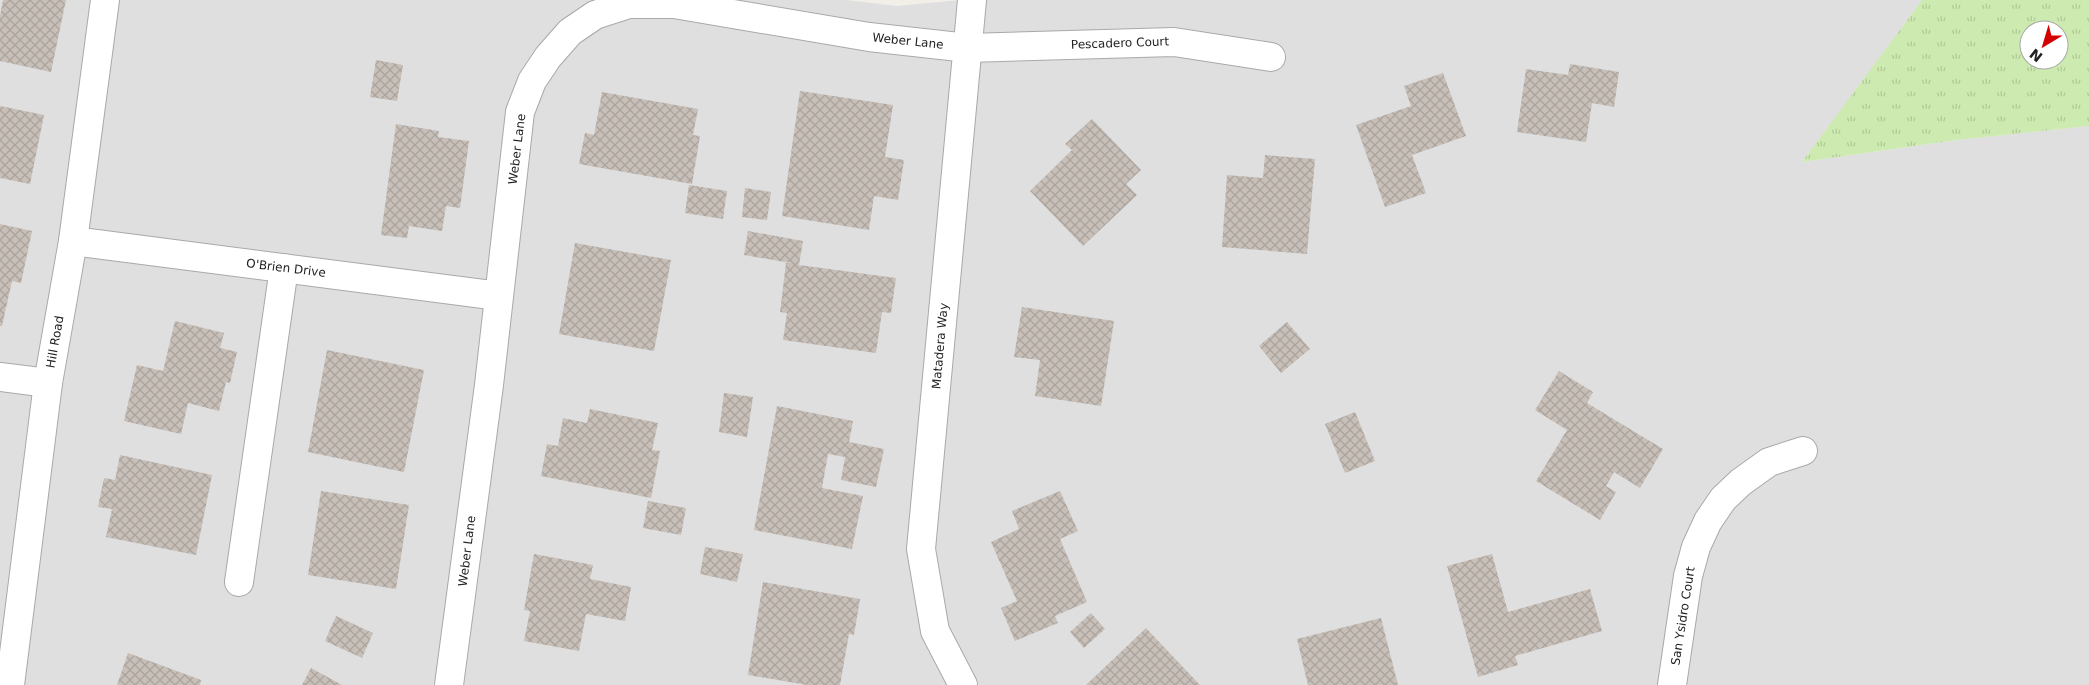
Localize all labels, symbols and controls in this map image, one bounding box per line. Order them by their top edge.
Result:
north arrow [2019,20,2069,70]
street label: Weber Lane [872,30,944,52]
street label: Pescadero Court [1071,34,1170,52]
text: N [2026,45,2046,65]
street label: Weber Lane [506,113,528,185]
street label: O'Brien Drive [245,256,327,280]
street label: Matadera Way [929,302,951,390]
street label: Hill Road [44,315,66,369]
street label: Weber Lane [456,515,478,587]
street label: San Ysidro Court [1668,565,1698,666]

